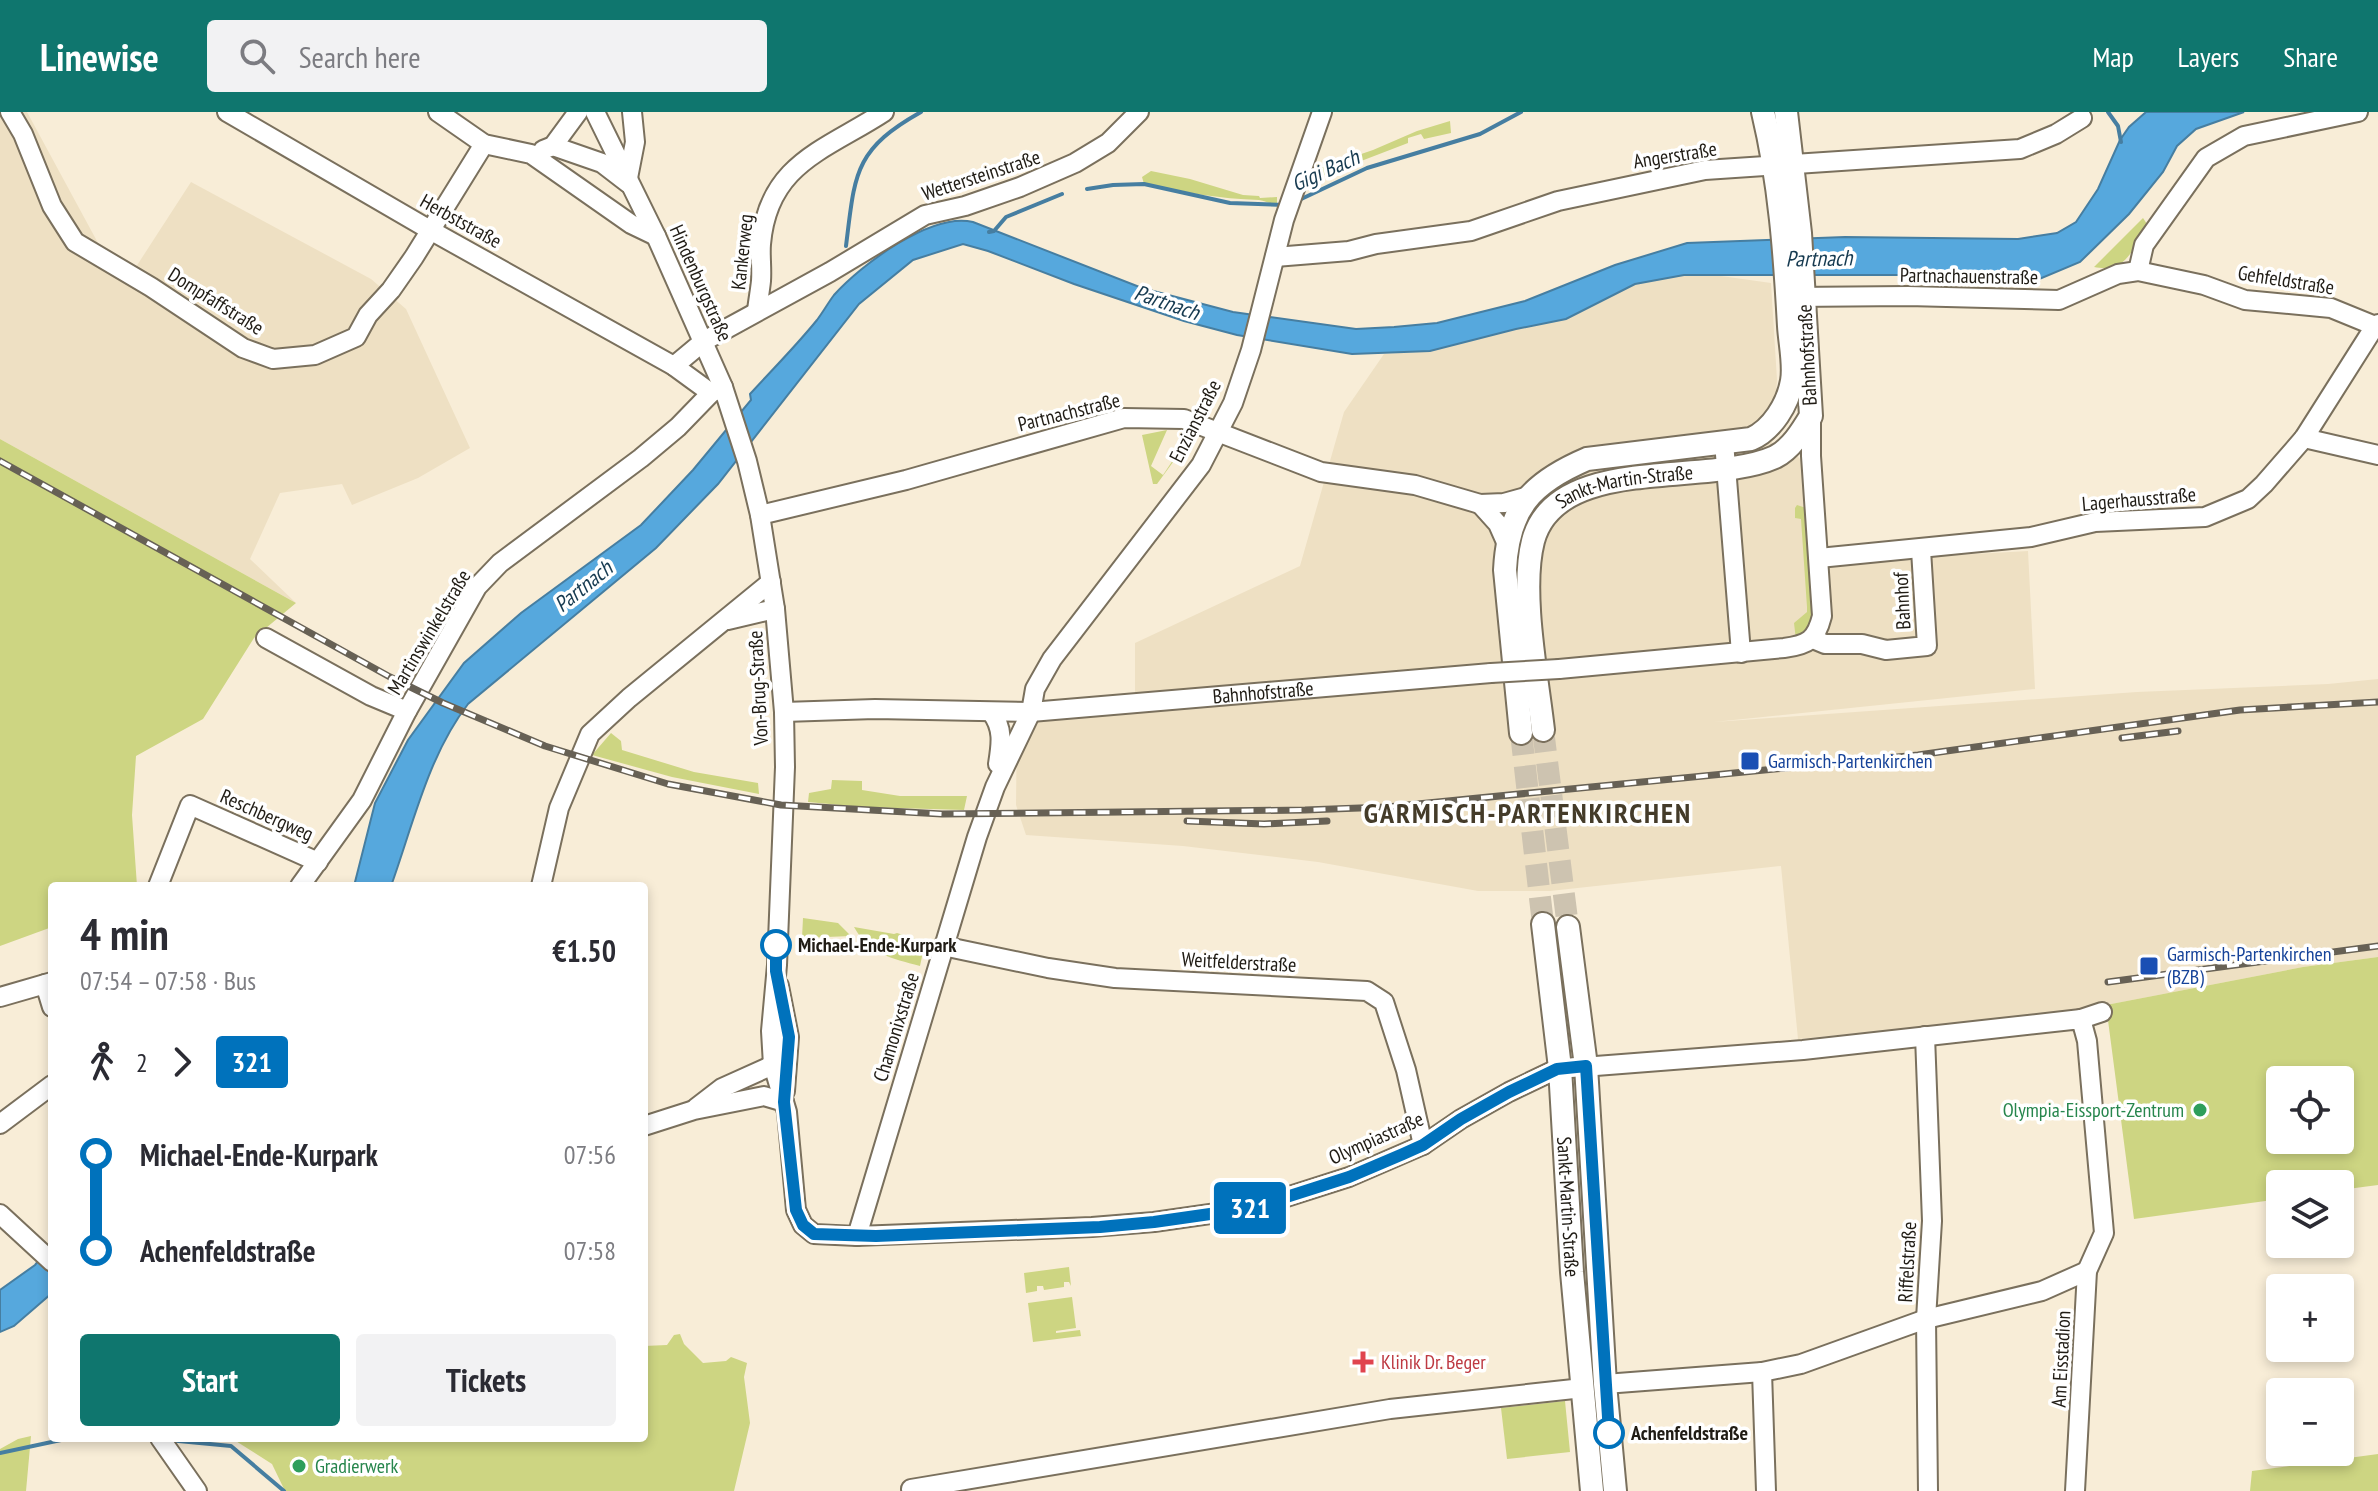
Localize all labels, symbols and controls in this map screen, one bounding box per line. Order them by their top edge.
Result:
search box [207,20,767,92]
text: Linewise [40,32,159,81]
icon: search [235,34,279,78]
text: Search here [299,37,421,76]
text: Map [2092,38,2134,75]
text: Layers [2178,38,2239,75]
text: Share [2283,38,2338,75]
street label: Angerstraße [1631,136,1719,174]
water label: Gigi Bach [1287,142,1364,197]
street label: Wettersteinstraße [919,144,1043,206]
street label: Herbststraße [416,188,506,254]
street label: Kankerweg [725,213,759,291]
street label: Hindenburgstraße [664,221,738,345]
water label: Partnach [1785,243,1854,273]
street label: Gehfeldstraße [2236,260,2336,300]
street label: Dompfaffstraße [163,261,269,341]
street label: Partnachauenstraße [1900,262,2038,290]
water label: Partnach [1131,278,1204,327]
street label: Bahnhofstraße [1791,304,1823,406]
street label: Enzianstraße [1163,375,1227,467]
street label: Partnachstraße [1015,387,1123,437]
street label: Sankt-Martin-Straße [1550,459,1694,514]
street label: Lagerhausstraße [2081,481,2197,517]
water label: Partnach [548,553,619,618]
street label: Martinswinkelstraße [381,565,477,699]
street label: Bahnhof [1887,571,1916,630]
street label: Von-Brug-Straße [742,630,774,747]
street label: Bahnhofstraße [1212,675,1315,710]
place label: Garmisch-Partenkirchen [1768,748,1933,774]
marker: Garmisch-Partenkirchen [1739,750,1761,772]
street label: Reschbergweg [216,783,318,847]
district label: GARMISCH-PARTENKIRCHEN [1364,794,1692,831]
text: 4 min [80,905,169,962]
marker: Michael-Ende-Kurpark [761,930,791,960]
text: €1.50 [552,931,616,970]
place label: Michael-Ende-Kurpark [798,932,957,958]
place label: Garmisch-Partenkirchen (BZB) [2167,941,2332,990]
street label: Weitfelderstraße [1181,946,1297,978]
marker: Garmisch-Partenkirchen (BZB) [2138,955,2160,977]
text: 07:54 – 07:58 · Bus [80,964,256,997]
street label: Chamonixstraße [867,969,925,1085]
icon: walk [80,1040,124,1084]
icon: forward [160,1040,204,1084]
text: 321 [232,1043,272,1080]
text: 2 [136,1046,148,1079]
map controls [2266,1066,2354,1466]
button: locate [2266,1066,2354,1154]
place label: Olympia-Eissport-Zentrum [2003,1097,2184,1123]
marker: Olympia-Eissport-Zentrum [2191,1101,2209,1119]
street label: Olympiastraße [1325,1106,1427,1170]
text: Michael-Ende-Kurpark [140,1135,378,1174]
street label: Sankt-Martin-Straße [1551,1136,1585,1278]
text: 07:56 [564,1138,616,1171]
button: layers [2266,1170,2354,1258]
line badge: 321 [1204,1182,1296,1234]
text: 321 [1230,1189,1270,1226]
street label: Riffelstraße [1892,1221,1922,1303]
text: Achenfeldstraße [140,1231,316,1270]
text: 07:58 [564,1234,616,1267]
button: + [2266,1274,2354,1362]
street label: Am Eisstadion [2045,1310,2077,1408]
button: Start [80,1334,340,1426]
button: Tickets [356,1334,616,1426]
place label: Klinik Dr. Beger [1381,1349,1486,1375]
marker: Klinik Dr. Beger [1352,1351,1374,1373]
button: − [2266,1378,2354,1466]
marker: Achenfeldstraße [1594,1418,1624,1448]
place label: Achenfeldstraße [1630,1420,1748,1446]
place label: Gradierwerk [315,1453,398,1479]
marker: Gradierwerk [290,1457,308,1475]

